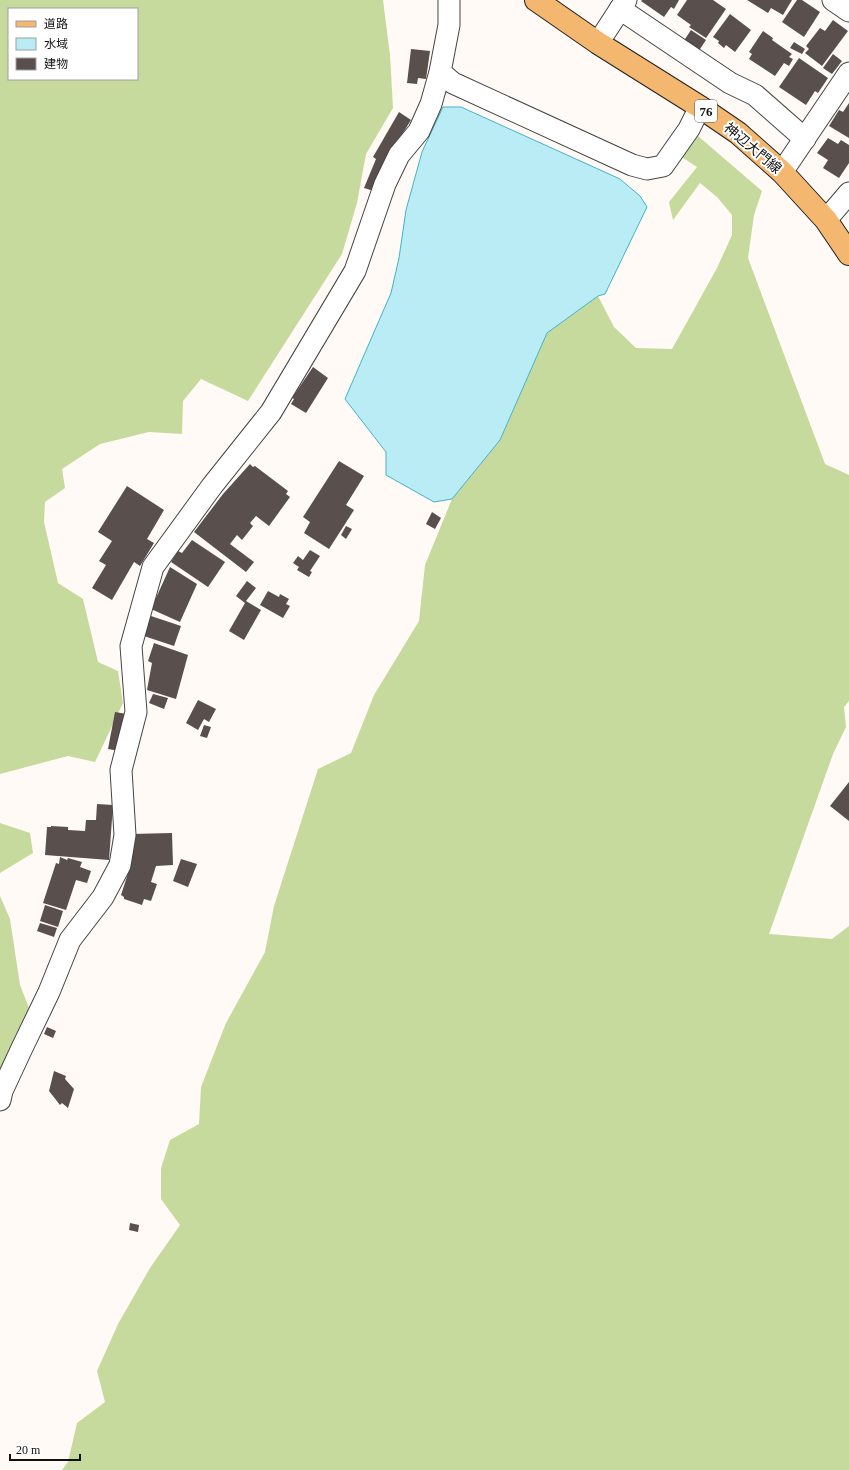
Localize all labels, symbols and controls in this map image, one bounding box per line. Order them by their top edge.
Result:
legend [8,8,138,80]
text: 道路 [44,17,68,31]
text: 水域 [44,37,68,51]
text: 建物 [44,57,68,71]
road number: 76 [695,100,717,122]
street label: 神辺大門線 [721,120,784,177]
scale bar [10,1436,80,1462]
text: 20 m [16,1443,41,1457]

